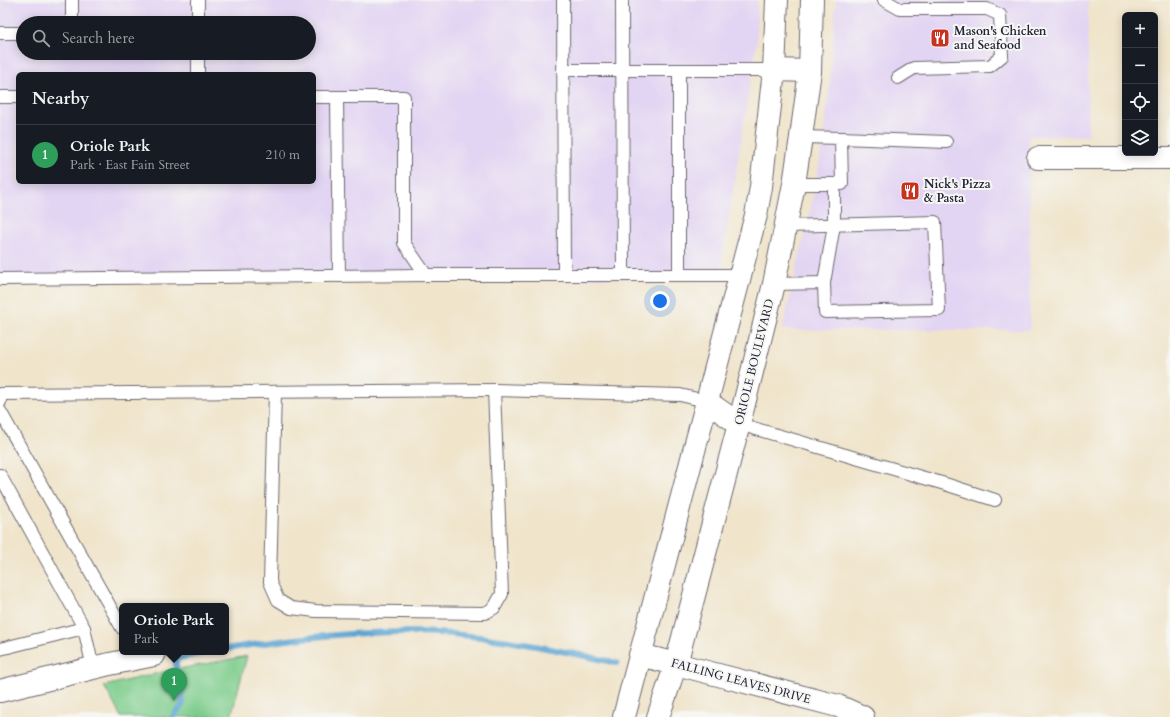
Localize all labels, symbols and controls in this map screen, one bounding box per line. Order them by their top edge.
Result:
map controls [1122,12,1158,156]
button: + [1122,12,1158,48]
search box [16,16,316,60]
place label: Mason's Chicken and Seafood [954,23,1047,53]
icon: search [30,27,52,49]
restaurant icon: Mason's Chicken and Seafood [929,27,951,49]
text: Search here [62,28,135,48]
button: − [1122,48,1158,84]
button: locate [1122,84,1158,120]
text: Nearby [32,87,89,110]
button: layers [1122,120,1158,156]
text: Oriole Park [70,136,150,156]
text: 1 [42,146,48,164]
text: 210 m [266,146,300,164]
text: Park · East Fain Street [70,156,190,174]
place label: Nick's Pizza & Pasta [924,176,991,206]
restaurant icon: Nick's Pizza & Pasta [899,180,921,202]
your location [650,291,670,311]
street label: ORIOLE BOULEVARD [731,297,777,427]
popup [119,603,229,655]
text: Oriole Park [134,610,214,630]
text: Park [134,630,159,648]
street label: FALLING LEAVES DRIVE [669,655,813,707]
pin: 1 [161,668,187,701]

